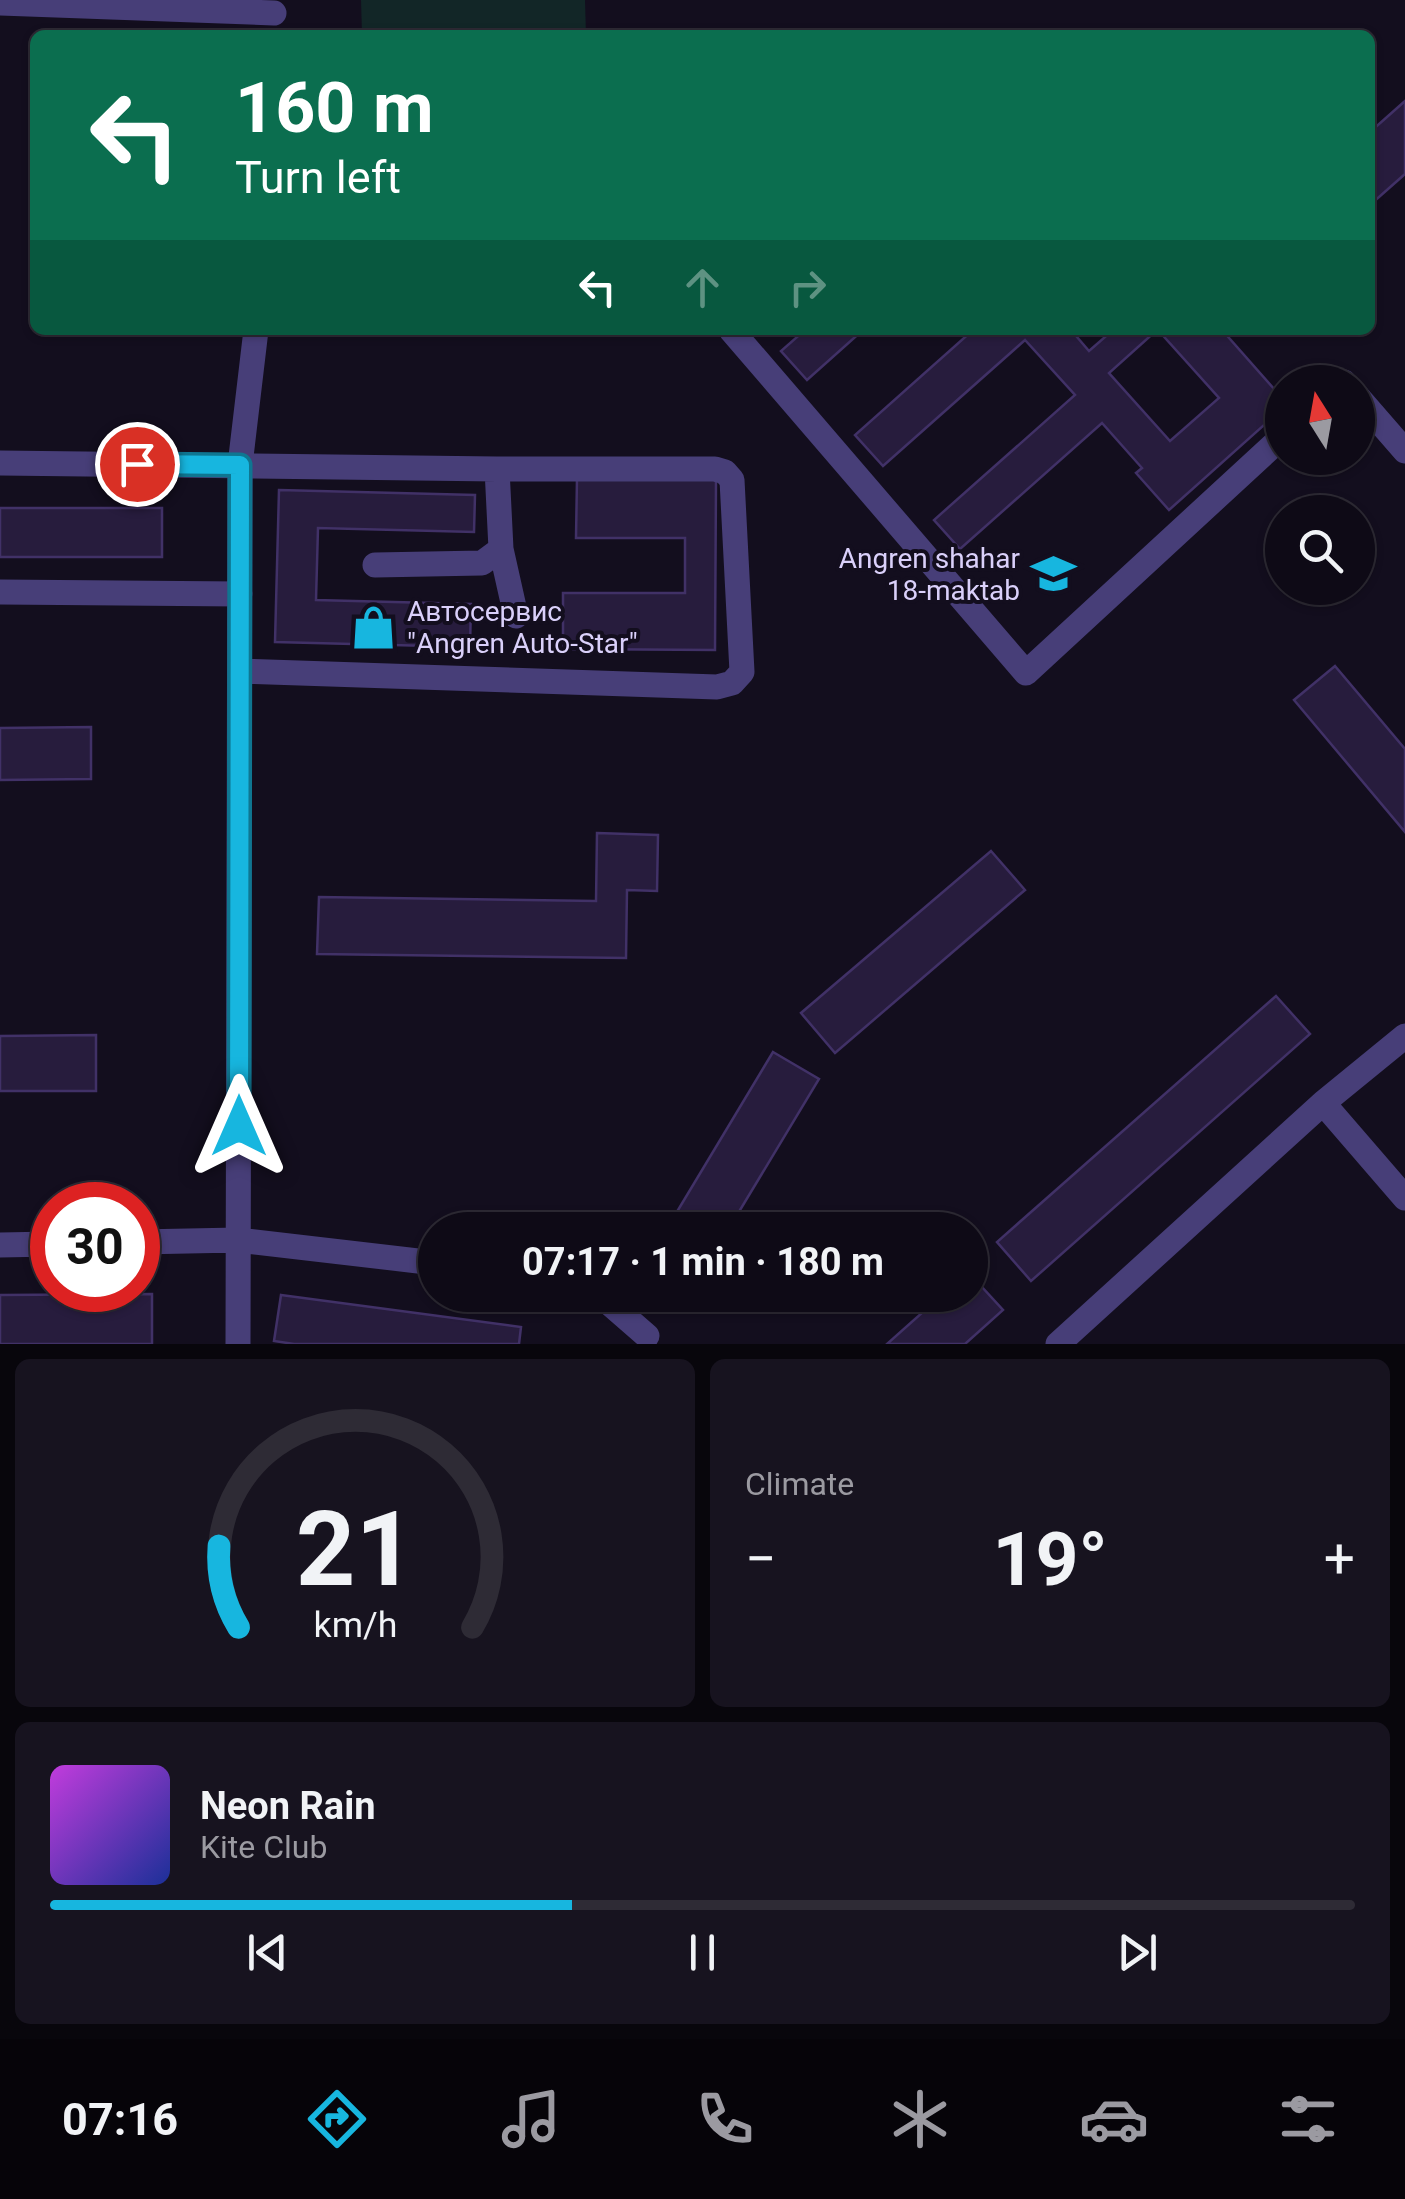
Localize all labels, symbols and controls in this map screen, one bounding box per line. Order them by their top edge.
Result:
text: 160 m [235,67,434,149]
icon: left [70,70,200,200]
text: Turn left [235,151,401,204]
icon: left [570,260,625,315]
icon: ahead [675,260,730,315]
icon: right [780,260,835,315]
north arrow [1265,365,1375,475]
map controls [1265,365,1375,605]
pin [95,422,180,507]
icon: arrive [110,437,165,492]
button: search [1265,495,1375,605]
place label: Angren shahar 18-maktab [839,542,1021,607]
school or university icon: Angren shahar 18-maktab [1029,550,1077,598]
place label: Автосервис "Angren Auto-Star" [407,595,638,660]
shop icon: Автосервис "Angren Auto-Star" [350,603,398,651]
position arrow [187,1074,291,1178]
speed limit sign: 30 [30,1182,160,1312]
text: 07:17 · 1 min · 180 m [522,1240,884,1284]
text: Climate [745,1465,854,1503]
text: 21 [295,1489,415,1610]
text: 19° [992,1515,1108,1603]
text: − [745,1527,776,1591]
text: + [1324,1527,1355,1591]
text: km/h [313,1604,397,1646]
text: Neon Rain [200,1784,376,1828]
text: Kite Club [200,1828,327,1866]
icon: previous [240,1925,295,1980]
icon: pause [675,1925,730,1980]
icon: next [1110,1925,1165,1980]
icon: directions [302,2084,372,2154]
icon: music [496,2084,566,2154]
icon: phone [690,2084,760,2154]
icon: climate [885,2084,955,2154]
icon: car [1079,2084,1149,2154]
icon: filters [1273,2084,1343,2154]
text: 07:16 [62,2093,178,2146]

